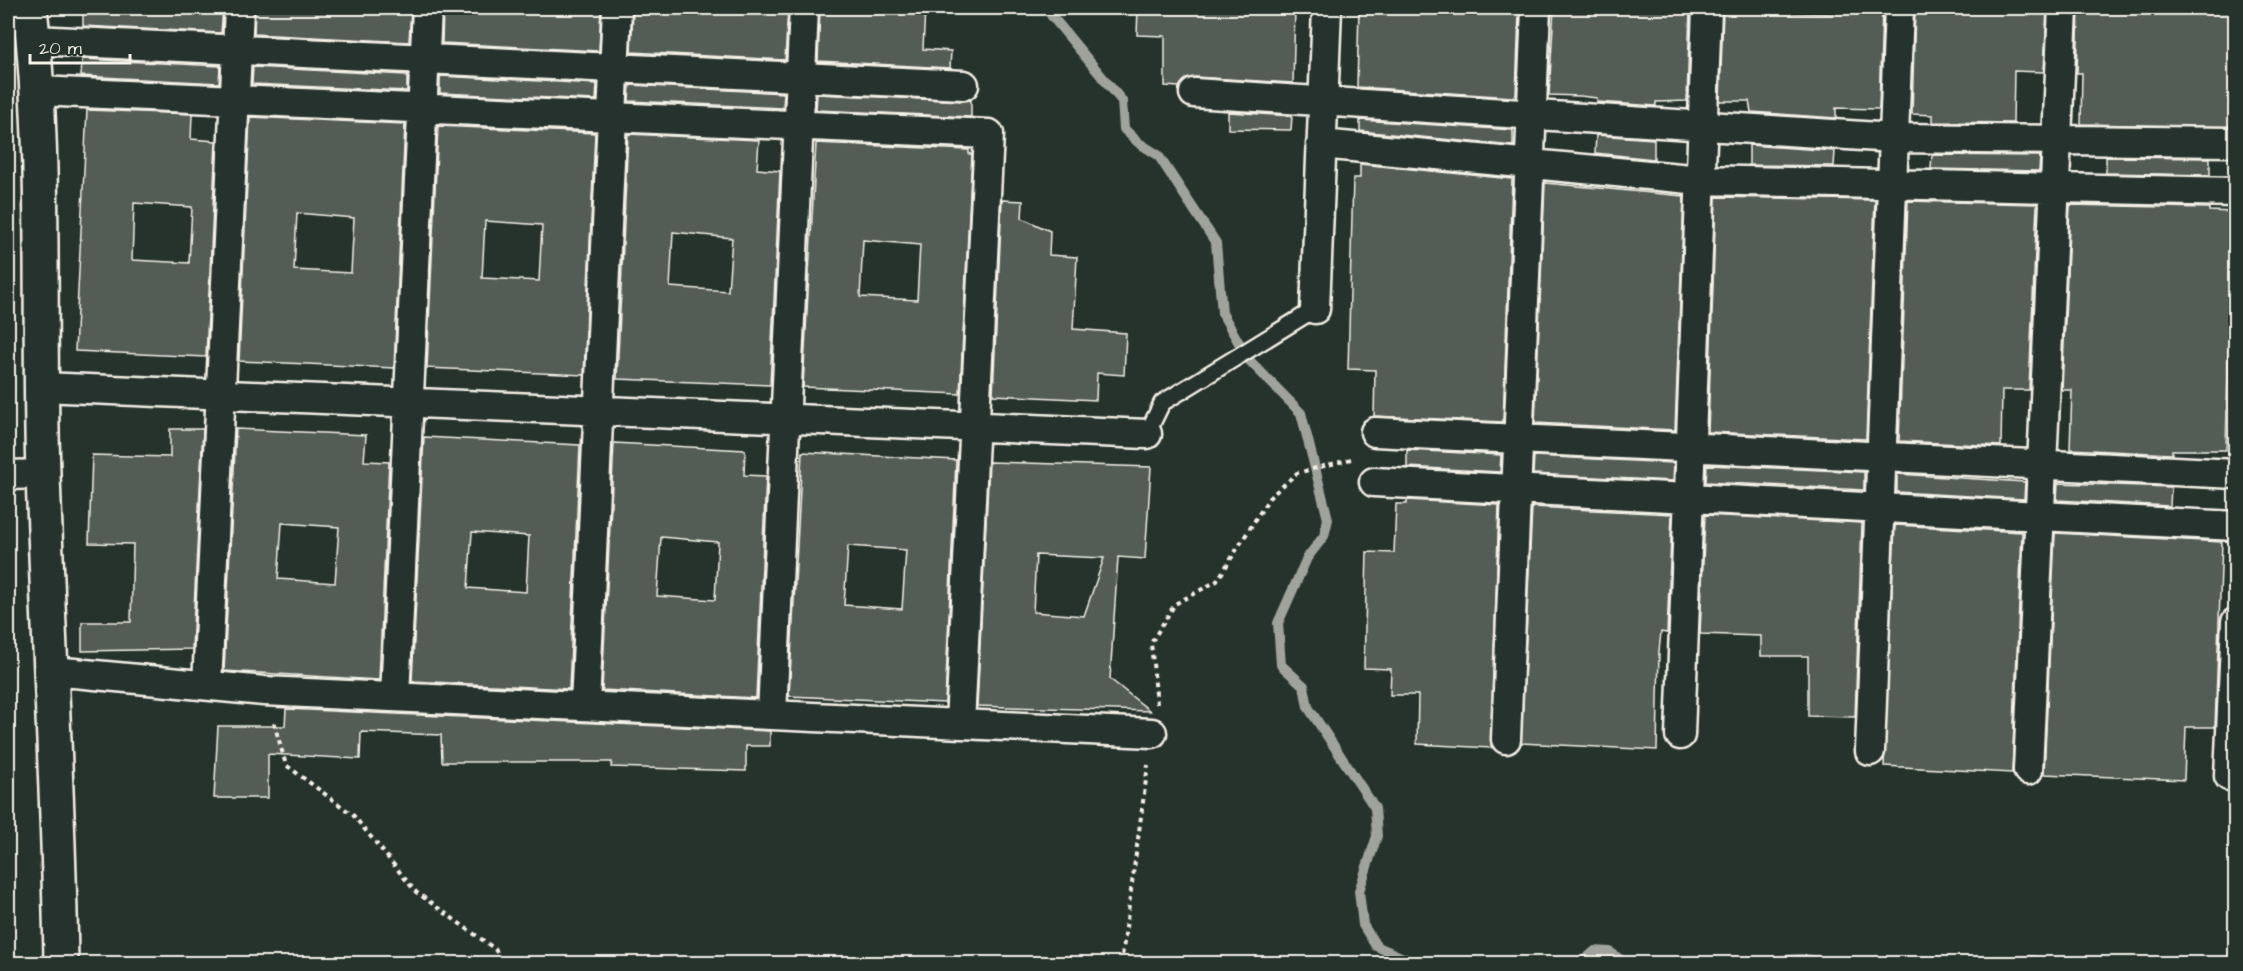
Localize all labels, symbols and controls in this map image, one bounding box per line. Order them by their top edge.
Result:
scale bar [30,27,130,65]
text: 20 m [39,36,82,61]

